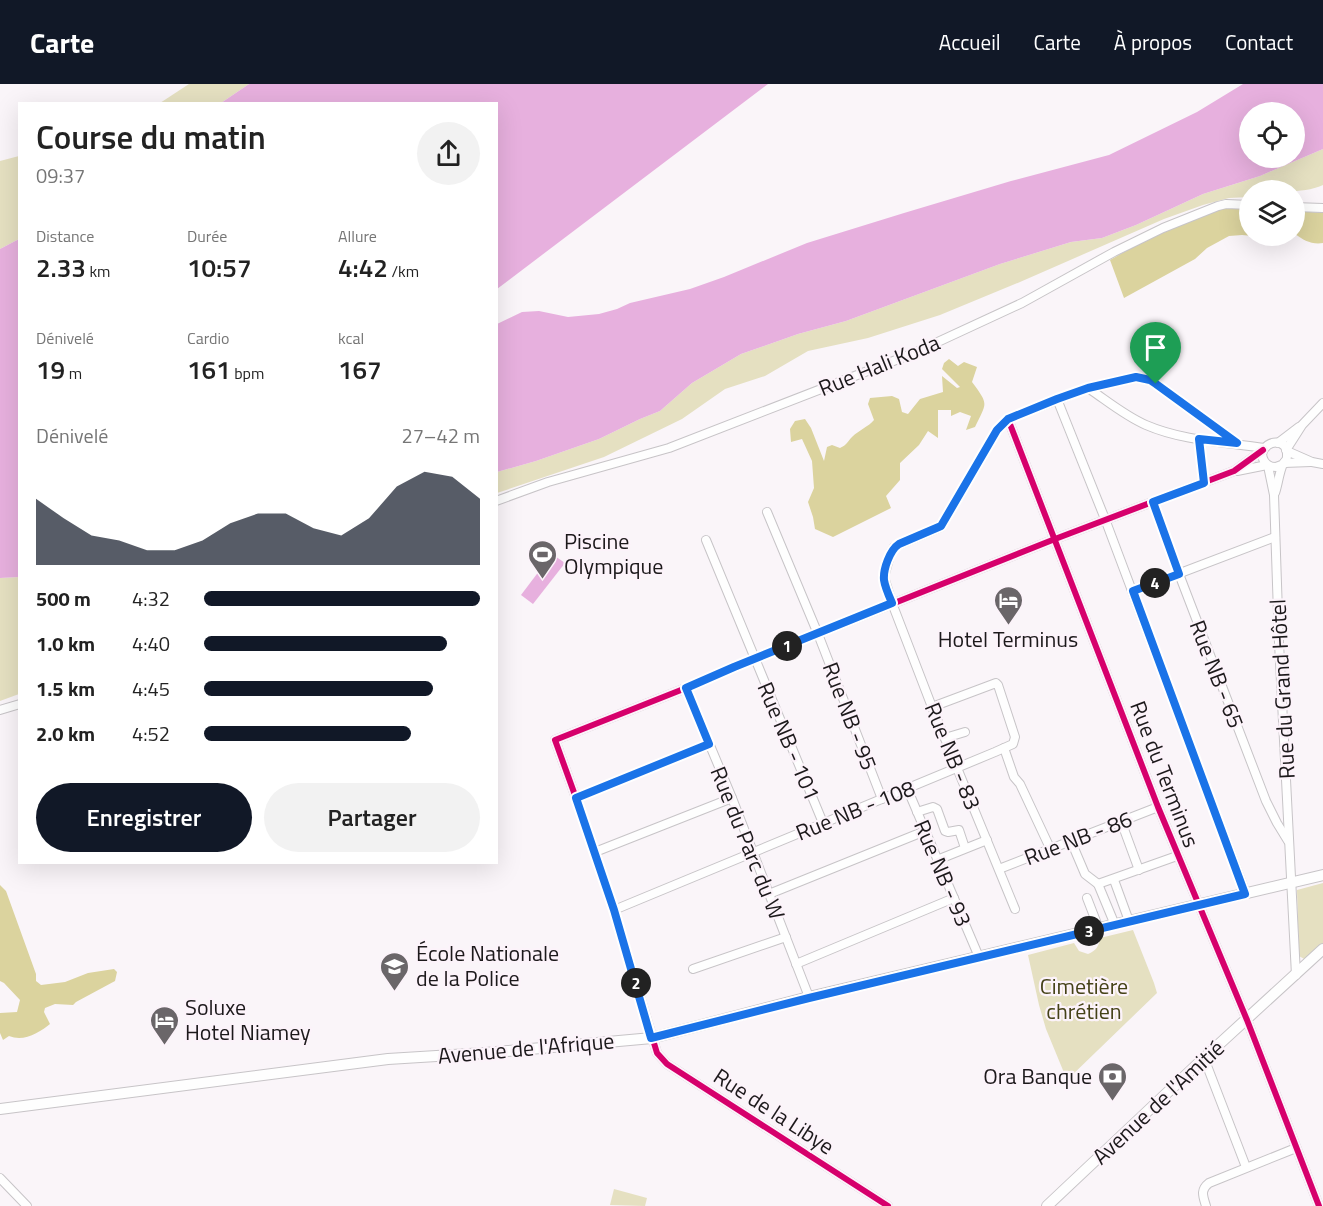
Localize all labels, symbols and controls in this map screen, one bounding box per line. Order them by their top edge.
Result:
text: Carte [30,21,94,64]
text: Accueil [939,26,1001,58]
text: Carte [1034,26,1081,58]
text: À propos [1114,26,1192,58]
text: Contact [1225,26,1293,58]
map controls [1239,102,1305,246]
button: locate [1239,102,1305,168]
text: Course du matin [36,112,266,162]
button: share [417,122,480,185]
text: 09:37 [36,160,85,191]
button: layers [1239,180,1305,246]
text: Distance [36,224,94,248]
text: Durée [187,224,227,248]
text: Allure [338,224,377,248]
text: 2.33 [36,248,86,287]
text: 10:57 [187,248,251,287]
text: 4:42 [338,248,388,287]
text: km [86,259,110,283]
text: /km [388,259,419,283]
pin [1130,322,1181,384]
street label: Rue Hali Koda [813,325,945,405]
text: Dénivelé [36,326,94,350]
text: Cardio [187,326,229,350]
text: kcal [338,326,364,350]
icon: arrive [1139,331,1172,364]
text: 19 [36,350,65,389]
text: 161 [187,350,231,389]
text: 167 [338,350,382,389]
text: m [65,361,82,385]
text: bpm [231,361,264,385]
text: Dénivelé [36,420,108,451]
text: 27–42 m [401,420,480,451]
place label: Piscine Olympique [564,524,663,583]
sports icon: Piscine Olympique [527,538,559,580]
pin: 4 [1140,568,1170,598]
text: 4 [1151,571,1159,595]
text: 500 m [36,583,91,614]
text: 4:32 [132,583,170,614]
hotel icon: Hotel Terminus [992,584,1024,626]
street label: Rue du Grand Hôtel [1260,598,1304,780]
street label: Rue NB - 65 [1181,615,1253,733]
place label: Hotel Terminus [938,622,1078,656]
text: 1.0 km [36,628,95,659]
text: 4:40 [132,628,170,659]
pin: 1 [772,631,802,661]
text: 1 [783,634,791,658]
street label: Rue NB - 95 [814,657,886,775]
text: 1.5 km [36,673,95,704]
text: 4:45 [132,673,170,704]
street label: Rue NB - 101 [749,676,829,806]
street label: Rue du Terminus [1121,696,1209,852]
street label: Rue NB - 83 [916,697,990,815]
text: 2.0 km [36,718,95,749]
text: 4:52 [132,718,170,749]
street label: Rue du Parc du W [702,761,794,925]
street label: Rue NB - 108 [790,771,920,849]
button: Enregistrer [36,783,252,852]
button: Partager [264,783,480,852]
street label: Rue NB - 86 [1019,802,1137,874]
street label: Rue NB - 93 [905,814,981,932]
pin: 3 [1074,916,1104,946]
text: 3 [1085,919,1093,943]
place label: École Nationale de la Police [416,936,559,995]
school or university icon: École Nationale de la Police [379,950,411,992]
pin: 2 [621,968,651,998]
park label: Cimetière chrétien [1040,969,1128,1028]
text: 2 [632,971,640,995]
place label: Soluxe Hotel Niamey [185,990,311,1049]
hotel icon: Soluxe Hotel Niamey [148,1004,180,1046]
street label: Avenue de l'Afrique [436,1023,616,1073]
street label: Avenue de l'Amitié [1084,1032,1232,1172]
street label: Rue de la Libye [707,1059,841,1163]
place label: Ora Banque [983,1059,1092,1093]
bank icon: Ora Banque [1097,1060,1129,1102]

